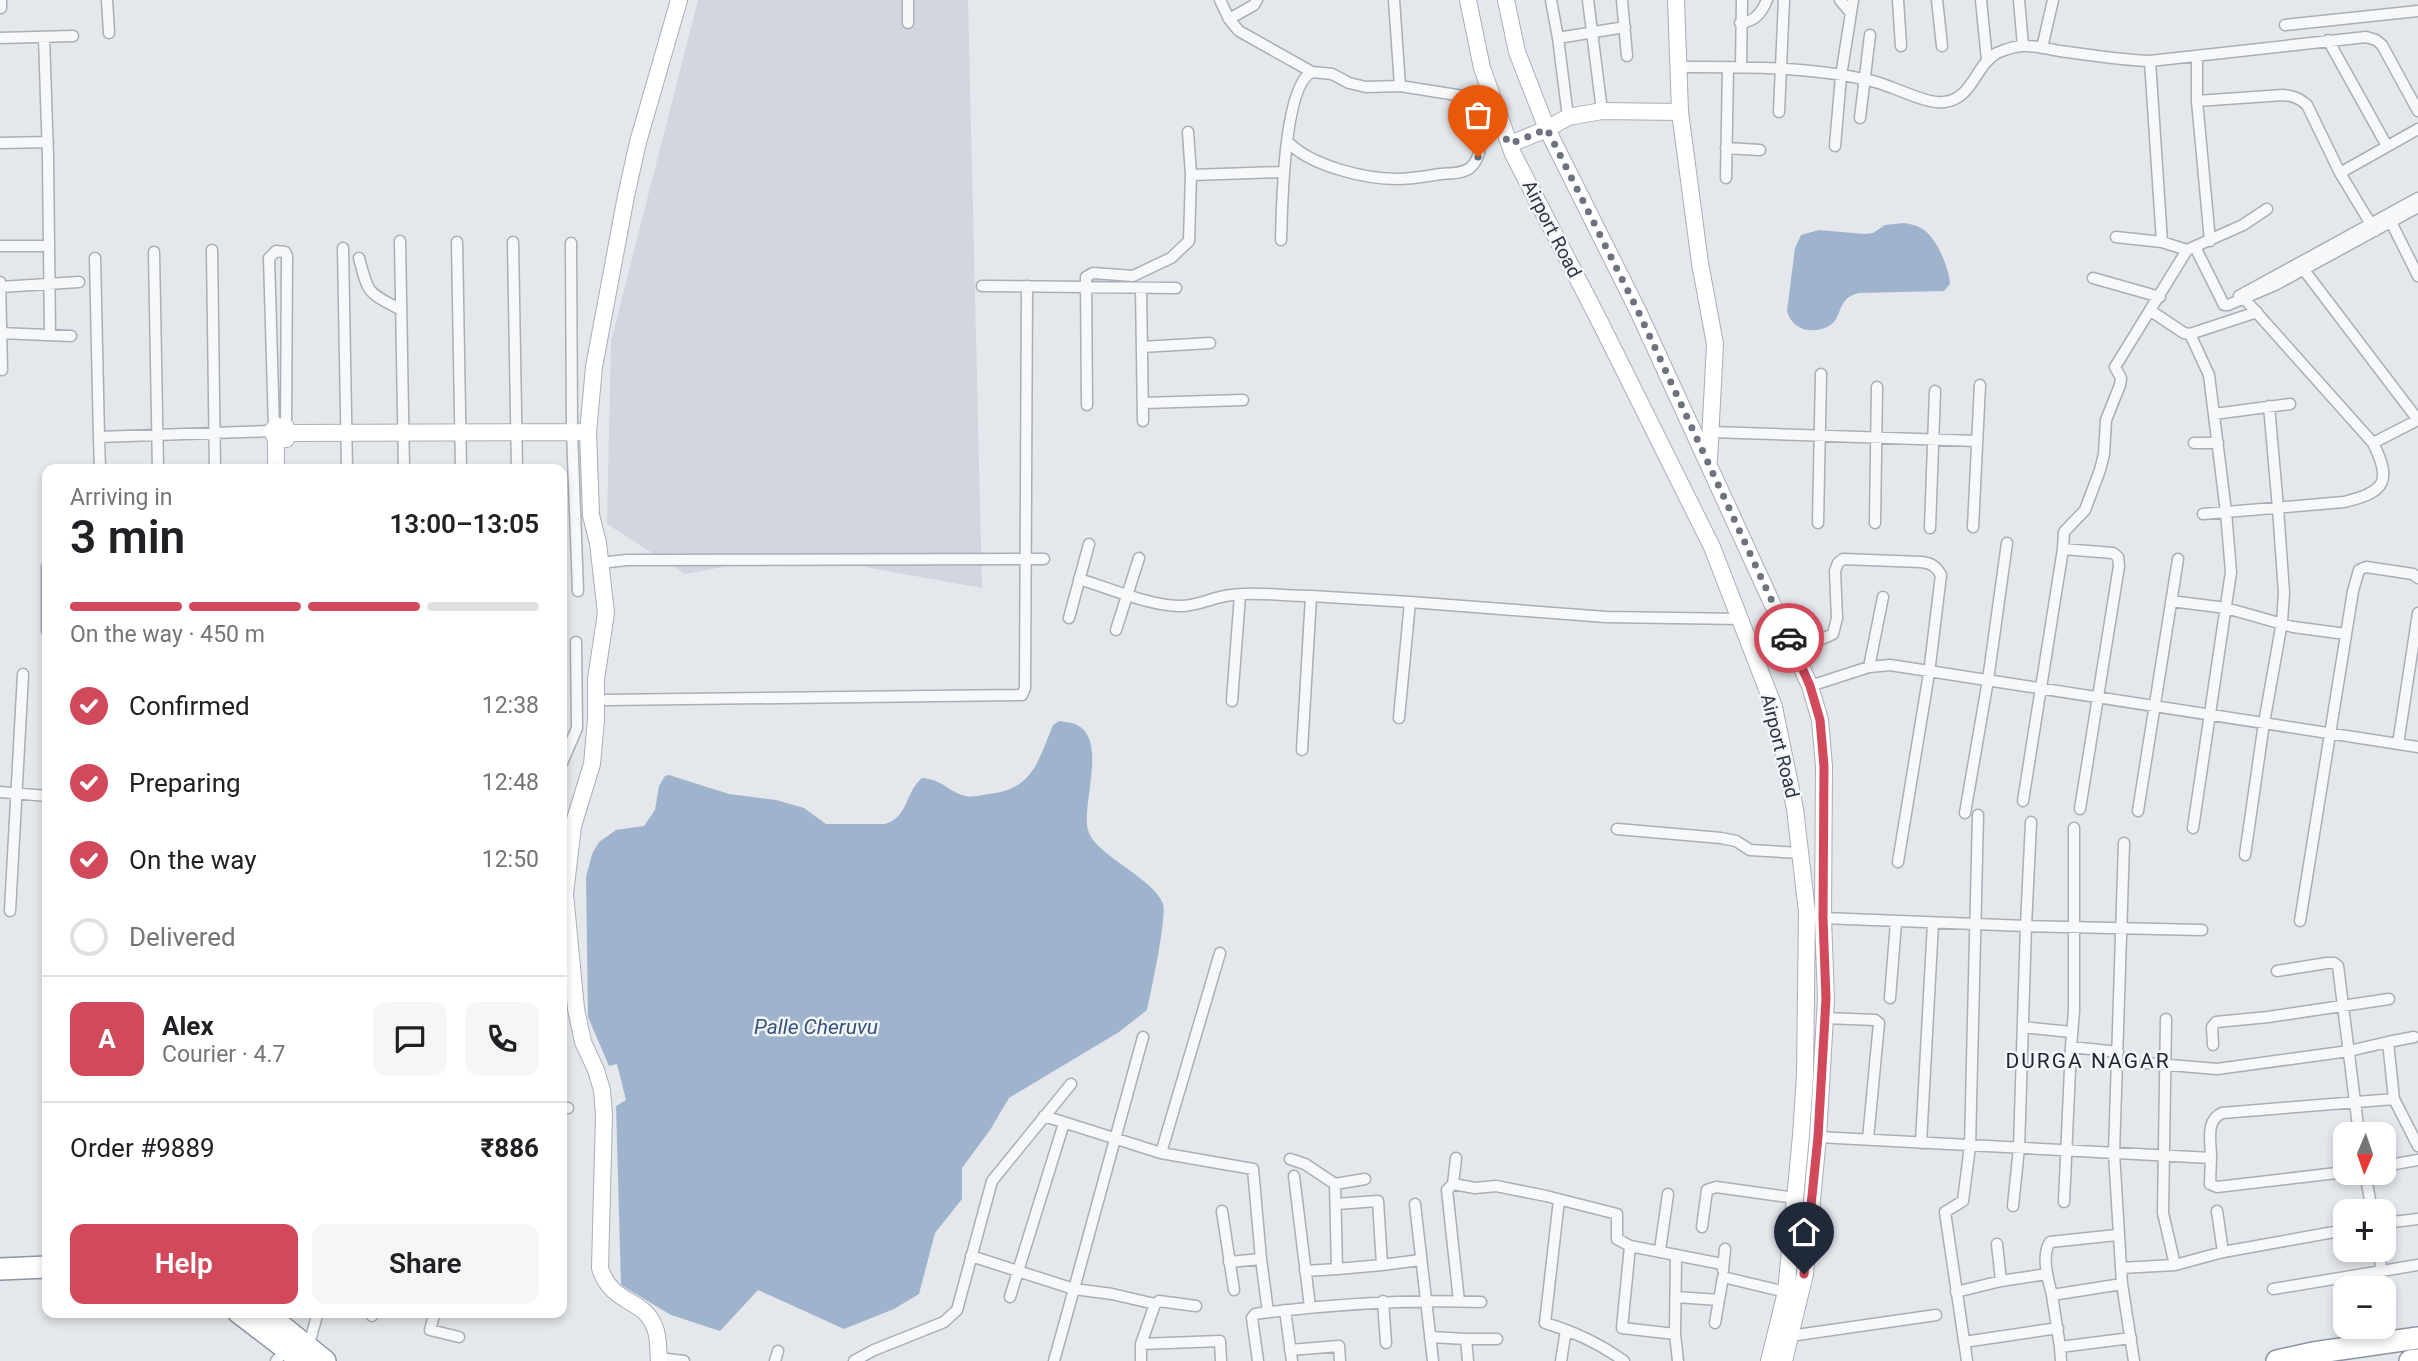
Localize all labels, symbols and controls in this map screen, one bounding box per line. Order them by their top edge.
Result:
pin [1448,85,1508,157]
icon: bag [1459,96,1497,134]
street label: Airport Road [1518,176,1586,282]
text: Arriving in [70,484,173,511]
text: 13:00–13:05 [389,509,539,539]
text: 3 min [70,510,185,564]
courier [1754,603,1824,673]
icon: car [1770,619,1808,657]
text: On the way · 450 m [70,621,265,648]
icon: check [70,687,108,725]
text: Confirmed [129,691,250,721]
text: 12:38 [482,692,539,719]
street label: Airport Road [1756,692,1804,800]
icon: check [70,764,108,802]
text: Preparing [129,768,241,798]
text: 12:48 [482,769,539,796]
icon: check [70,841,108,879]
text: On the way [129,845,257,875]
text: 12:50 [482,846,539,873]
text: Delivered [129,922,236,952]
button: chat [373,1002,447,1076]
button: phone [465,1002,539,1076]
text: Alex [162,1011,214,1041]
water label: Palle Cheruvu [754,1015,878,1039]
text: A [98,1024,116,1054]
text: Courier · 4.7 [162,1041,285,1068]
district label: DURGA NAGAR [2005,1049,2171,1073]
north arrow [2333,1122,2396,1185]
map controls [2333,1122,2396,1339]
text: Order #9889 [70,1133,215,1163]
text: ₹886 [481,1133,539,1163]
button: + [2333,1199,2396,1262]
pin [1774,1202,1834,1274]
icon: home [1785,1213,1823,1251]
button: Help [70,1224,298,1304]
button: Share [312,1224,539,1304]
button: − [2333,1276,2396,1339]

